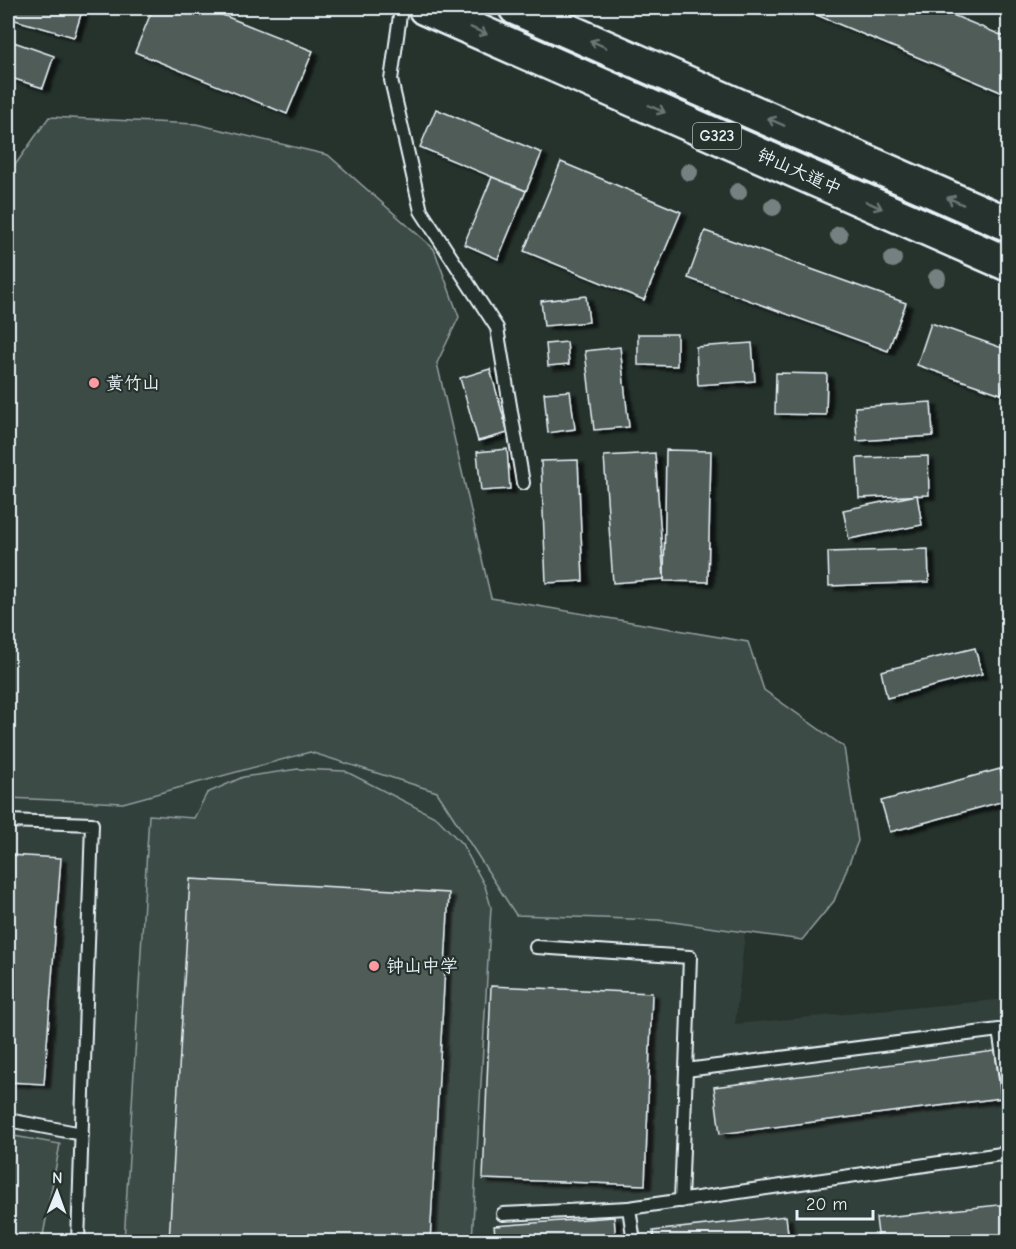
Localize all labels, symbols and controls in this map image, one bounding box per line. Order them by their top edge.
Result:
one-way arrow [469,26,487,37]
one-way arrow [589,37,607,48]
one-way arrow [648,104,666,116]
one-way arrow [768,116,786,127]
road number: G323 [693,123,741,149]
street label: 钟山大道中 [754,144,844,200]
one-way arrow [946,194,964,205]
one-way arrow [865,200,883,211]
place label: 黄竹山 [106,373,160,394]
marker: 黄竹山 [87,376,101,390]
place label: 钟山中学 [386,956,458,977]
marker: 钟山中学 [367,959,381,973]
north arrow [27,1162,87,1222]
text: N [52,1169,63,1187]
scale bar [797,1183,874,1221]
text: 20 m [806,1194,847,1215]

